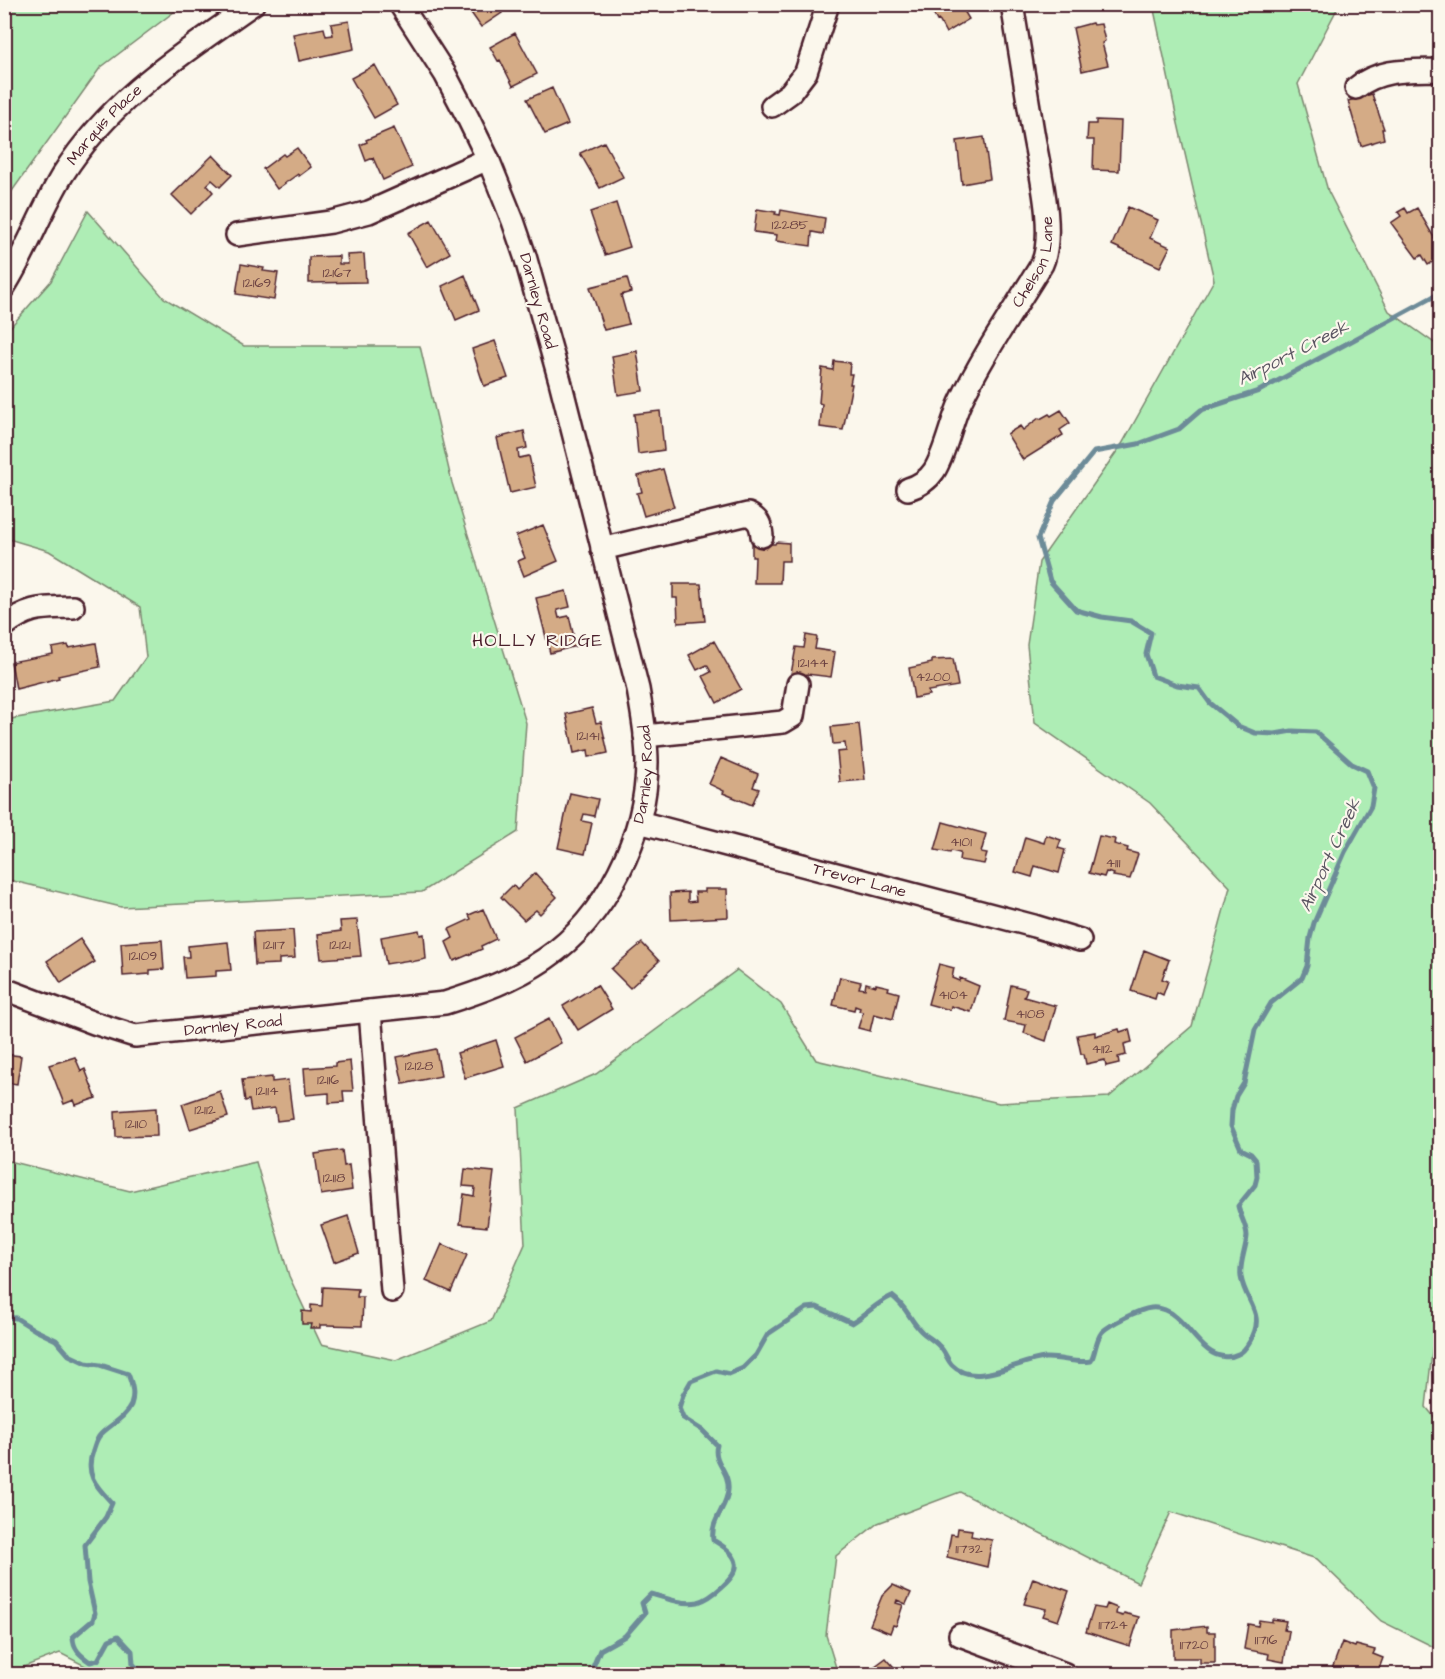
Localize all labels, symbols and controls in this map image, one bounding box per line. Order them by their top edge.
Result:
street label: Marquis Place [61,79,147,170]
house number: 12285 [772,215,808,235]
street label: Chelson Lane [1006,216,1058,312]
street label: Darnley Road [513,251,562,352]
house number: 12167 [323,263,352,283]
house number: 12169 [243,273,271,293]
water label: Airport Creek [1233,314,1354,392]
district label: HOLLY RIDGE [472,628,604,653]
house number: 12144 [798,653,829,673]
house number: 4200 [915,667,951,687]
street label: Darnley Road [628,724,659,826]
house number: 12141 [577,726,600,746]
water label: Airport Creek [1293,794,1367,916]
house number: 4101 [950,832,972,852]
house number: 4111 [1106,853,1121,873]
street label: Trevor Lane [810,857,909,903]
house number: 12117 [263,935,285,955]
house number: 12121 [329,935,351,955]
house number: 12109 [129,946,157,966]
house number: 4104 [938,985,968,1005]
house number: 4108 [1015,1004,1045,1024]
street label: Darnley Road [183,1009,283,1042]
house number: 4112 [1091,1039,1113,1059]
house number: 12128 [405,1056,433,1076]
house number: 12116 [317,1070,339,1090]
house number: 12114 [256,1081,279,1101]
house number: 12112 [194,1100,216,1120]
house number: 12110 [125,1114,147,1134]
house number: 12118 [323,1168,345,1188]
house number: 11732 [955,1539,983,1559]
house number: 11724 [1098,1615,1128,1635]
house number: 11716 [1255,1630,1278,1650]
house number: 11720 [1179,1635,1209,1655]

